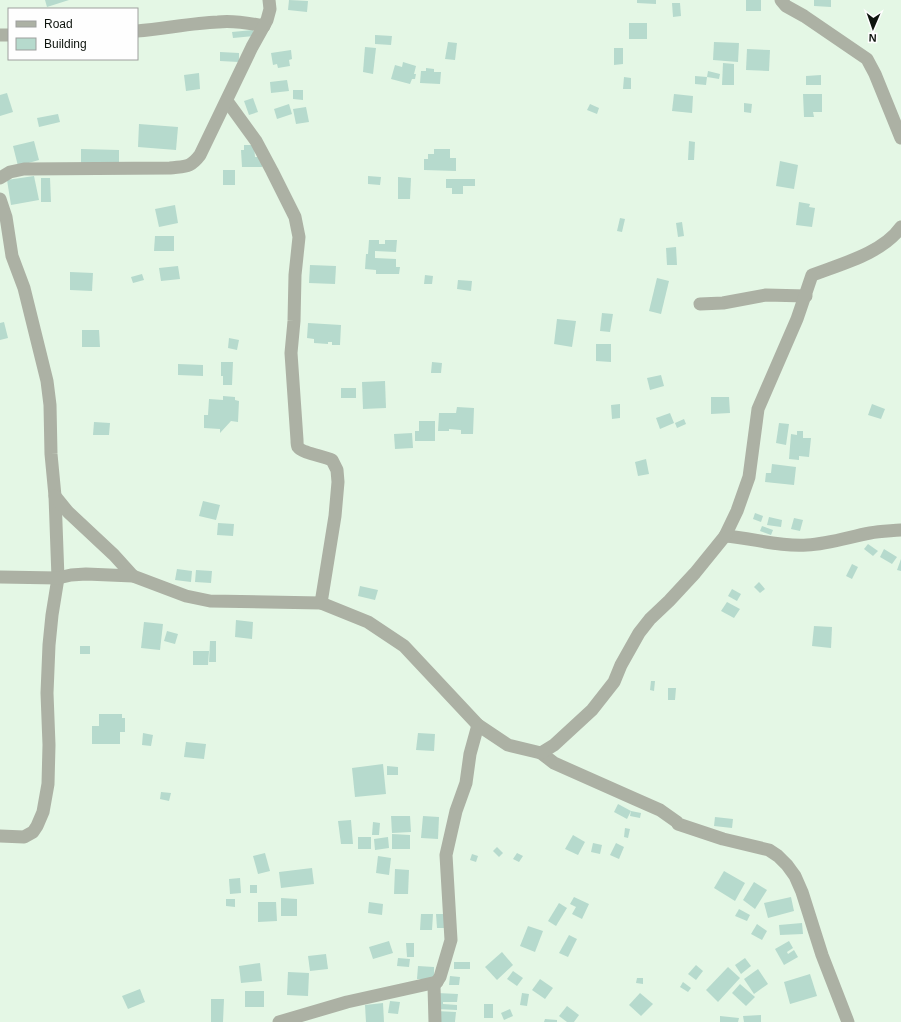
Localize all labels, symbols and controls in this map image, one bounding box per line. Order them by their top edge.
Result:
legend [8,8,138,60]
north arrow [853,8,893,48]
text: Road [44,17,73,31]
text: N [868,32,877,44]
text: Building [44,37,87,51]

